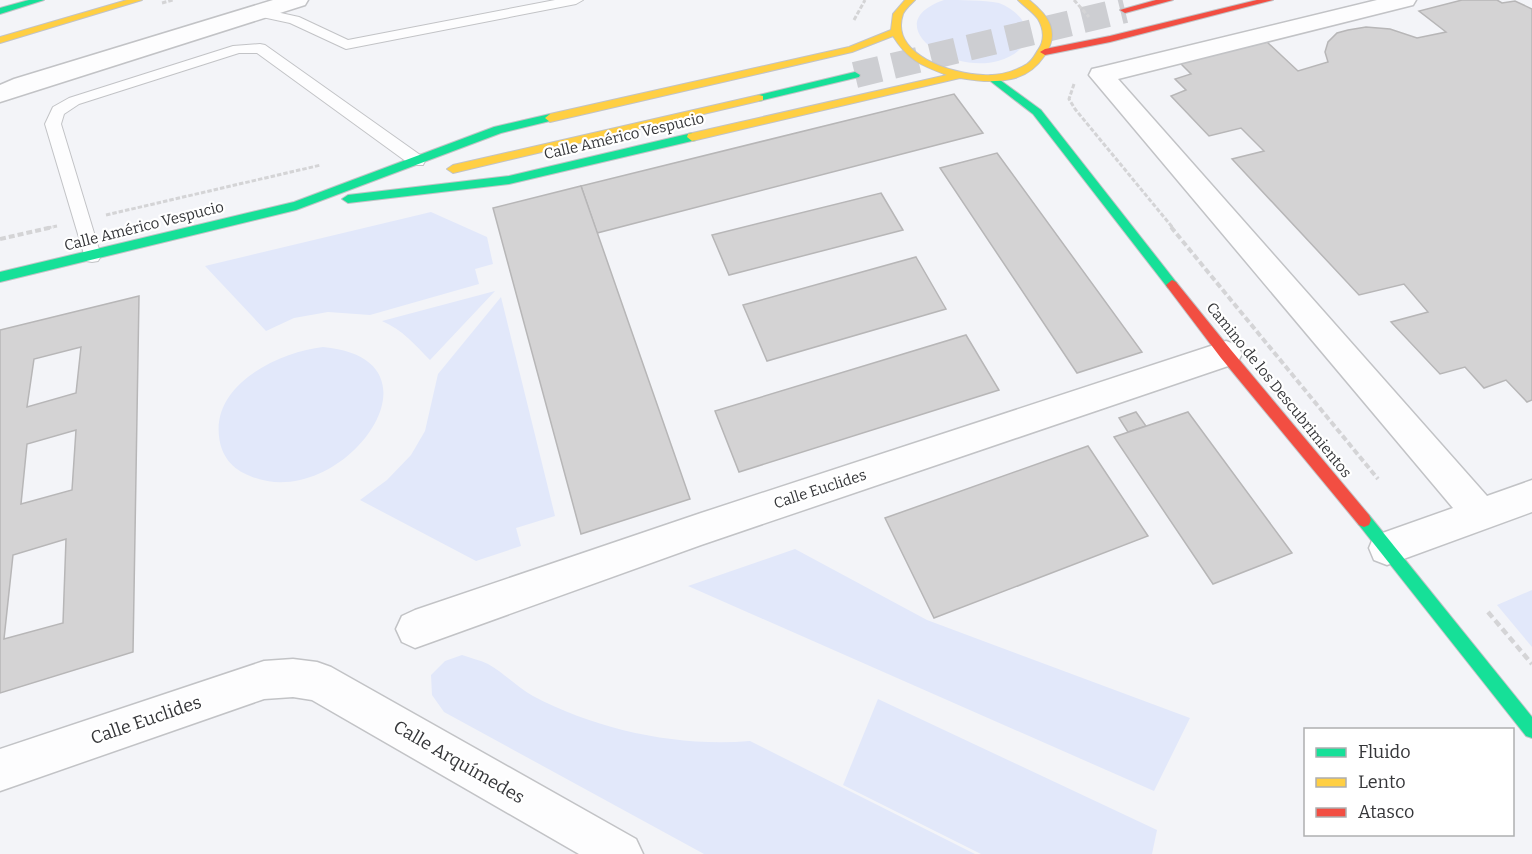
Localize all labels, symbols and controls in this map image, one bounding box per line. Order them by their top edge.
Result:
street label: Calle Américo Vespucio [542,109,706,163]
street label: Calle Américo Vespucio [62,197,226,255]
street label: Camino de los Descubrimientos [1203,299,1355,481]
street label: Calle Euclides [771,466,869,512]
street label: Calle Euclides [88,691,204,749]
street label: Calle Arquímedes [389,715,529,809]
legend [1304,728,1514,836]
text: Fluido [1358,741,1411,763]
text: Lento [1358,771,1406,793]
text: Atasco [1358,801,1414,823]

